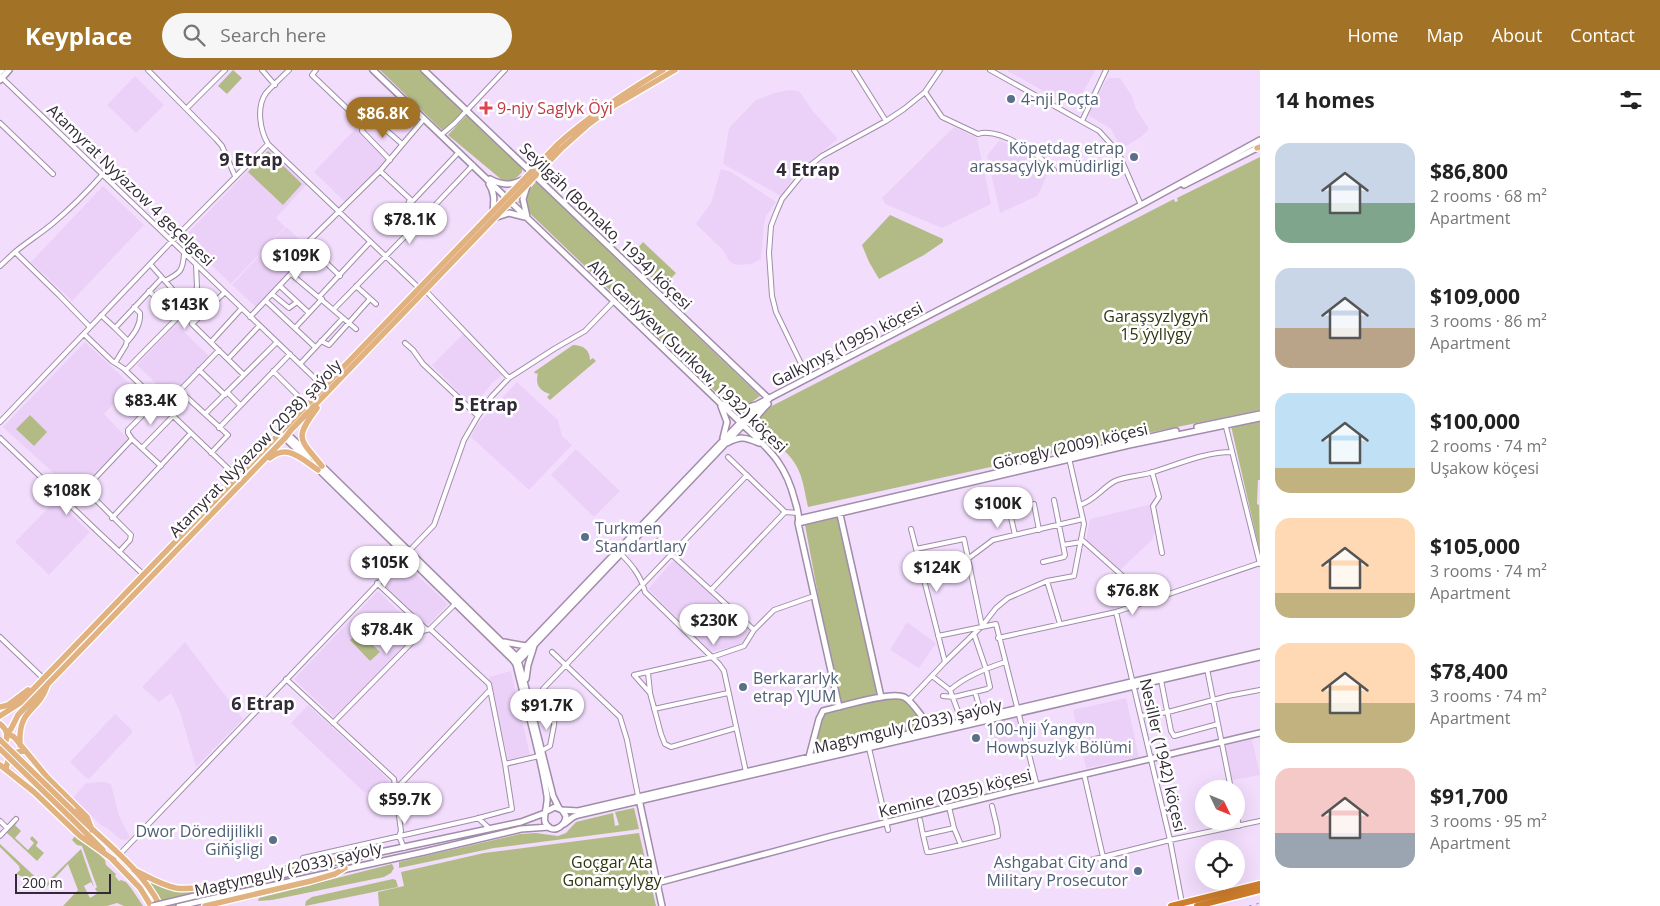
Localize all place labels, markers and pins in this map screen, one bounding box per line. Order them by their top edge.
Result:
place label: 4-nji Poçta [1021,88,1099,110]
marker: 4-nji Poçta [1005,93,1017,105]
pin: $86.8K [342,97,424,139]
place label: 9-njy Saglyk Öýi [497,97,613,119]
marker: 9-njy Saglyk Öýi [479,101,493,115]
place label: Köpetdag etrap arassaçylyk müdirligi [969,137,1124,177]
marker: Köpetdag etrap arassaçylyk müdirligi [1128,151,1140,163]
pin: $78.1K [369,202,451,245]
pin: $109K [261,238,331,281]
pin: $143K [150,288,220,330]
pin: $83.4K [110,384,192,426]
pin: $108K [32,474,102,516]
pin: $100K [963,486,1033,529]
place label: Turkmen Standartlary [595,517,688,557]
marker: Turkmen Standartlary [579,531,591,543]
pin: $105K [350,546,420,588]
pin: $124K [902,550,972,593]
pin: $76.8K [1092,574,1174,616]
pin: $230K [679,604,749,646]
pin: $78.4K [346,612,428,655]
place label: Berkararlyk etrap YJUM [753,667,839,707]
marker: Berkararlyk etrap YJUM [737,681,749,693]
pin: $91.7K [506,688,588,731]
place label: 100-nji Ýangyn Howpsuzlyk Bölümi [986,718,1132,758]
marker: 100-nji Ýangyn Howpsuzlyk Bölümi [970,732,982,744]
pin: $59.7K [364,782,446,825]
place label: Dwor Döredijilikli Giňişligi [135,820,263,860]
marker: Dwor Döredijilikli Giňişligi [267,834,279,846]
place label: Ashgabat City and Military Prosecutor [986,851,1128,891]
marker: Ashgabat City and Military Prosecutor [1132,865,1144,877]

